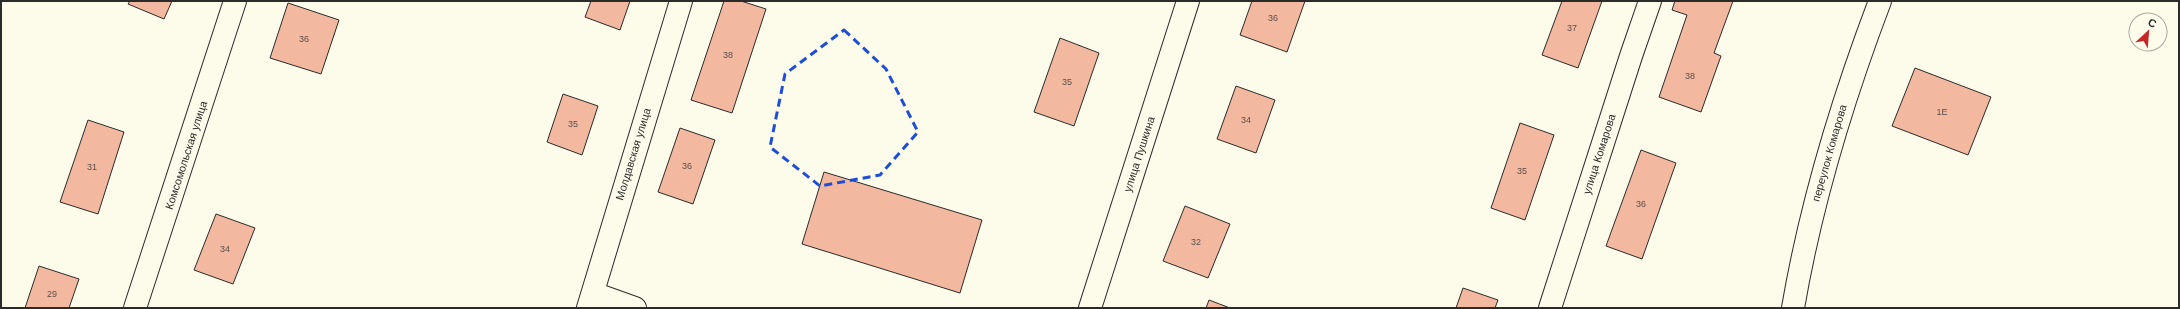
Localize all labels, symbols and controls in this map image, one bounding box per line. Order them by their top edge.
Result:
north arrow [2128,12,2168,52]
house number: 36 [1268,13,1278,23]
text: С [2146,16,2159,30]
house number: 37 [1567,23,1577,33]
house number: 36 [299,34,309,44]
house number: 38 [723,50,733,60]
house number: 38 [1685,71,1695,81]
house number: 35 [1062,77,1072,87]
street label: Комсомольская улица [163,98,209,211]
street label: переулок Комарова [1809,102,1849,203]
street label: Молдавская улица [613,106,653,202]
house number: 1Е [1936,107,1948,117]
street label: улица Комарова [1580,112,1618,196]
street label: улица Пушкина [1121,114,1157,193]
house number: 34 [1241,115,1251,125]
house number: 35 [568,119,578,129]
house number: 36 [682,161,692,171]
house number: 31 [87,162,97,172]
house number: 35 [1517,166,1527,176]
house number: 36 [1636,199,1646,209]
house number: 32 [1191,237,1201,247]
house number: 34 [220,244,230,254]
house number: 29 [47,289,57,299]

